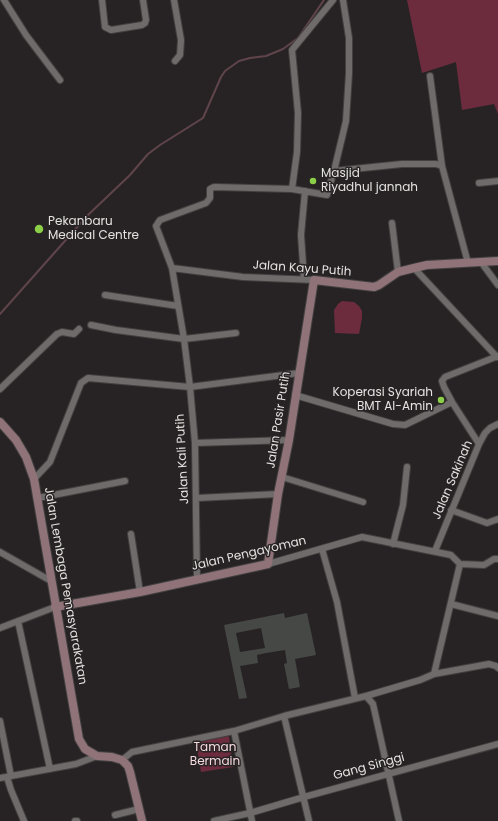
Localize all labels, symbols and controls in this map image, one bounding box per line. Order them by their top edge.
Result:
place label: Masjid Riyadhul jannah [321,167,418,195]
marker: Masjid Riyadhul jannah [308,176,318,186]
place label: Pekanbaru Medical Centre [48,215,139,243]
marker: Pekanbaru Medical Centre [33,223,45,235]
street label: Jalan Kayu Putih [252,258,352,280]
street label: Jalan Pasir Putih [264,370,294,470]
place label: Koperasi Syariah BMT Al-Amin [332,386,433,414]
marker: Koperasi Syariah BMT Al-Amin [436,395,446,405]
street label: Jalan Kali Putih [173,413,193,505]
street label: Jalan Sakinah [430,438,476,522]
street label: Jalan Lembaga Pemasyarakatan [41,486,89,686]
street label: Jalan Pengayoman [190,534,308,574]
park label: Taman Bermain [190,741,240,769]
street label: Gang Singgi [332,751,406,783]

